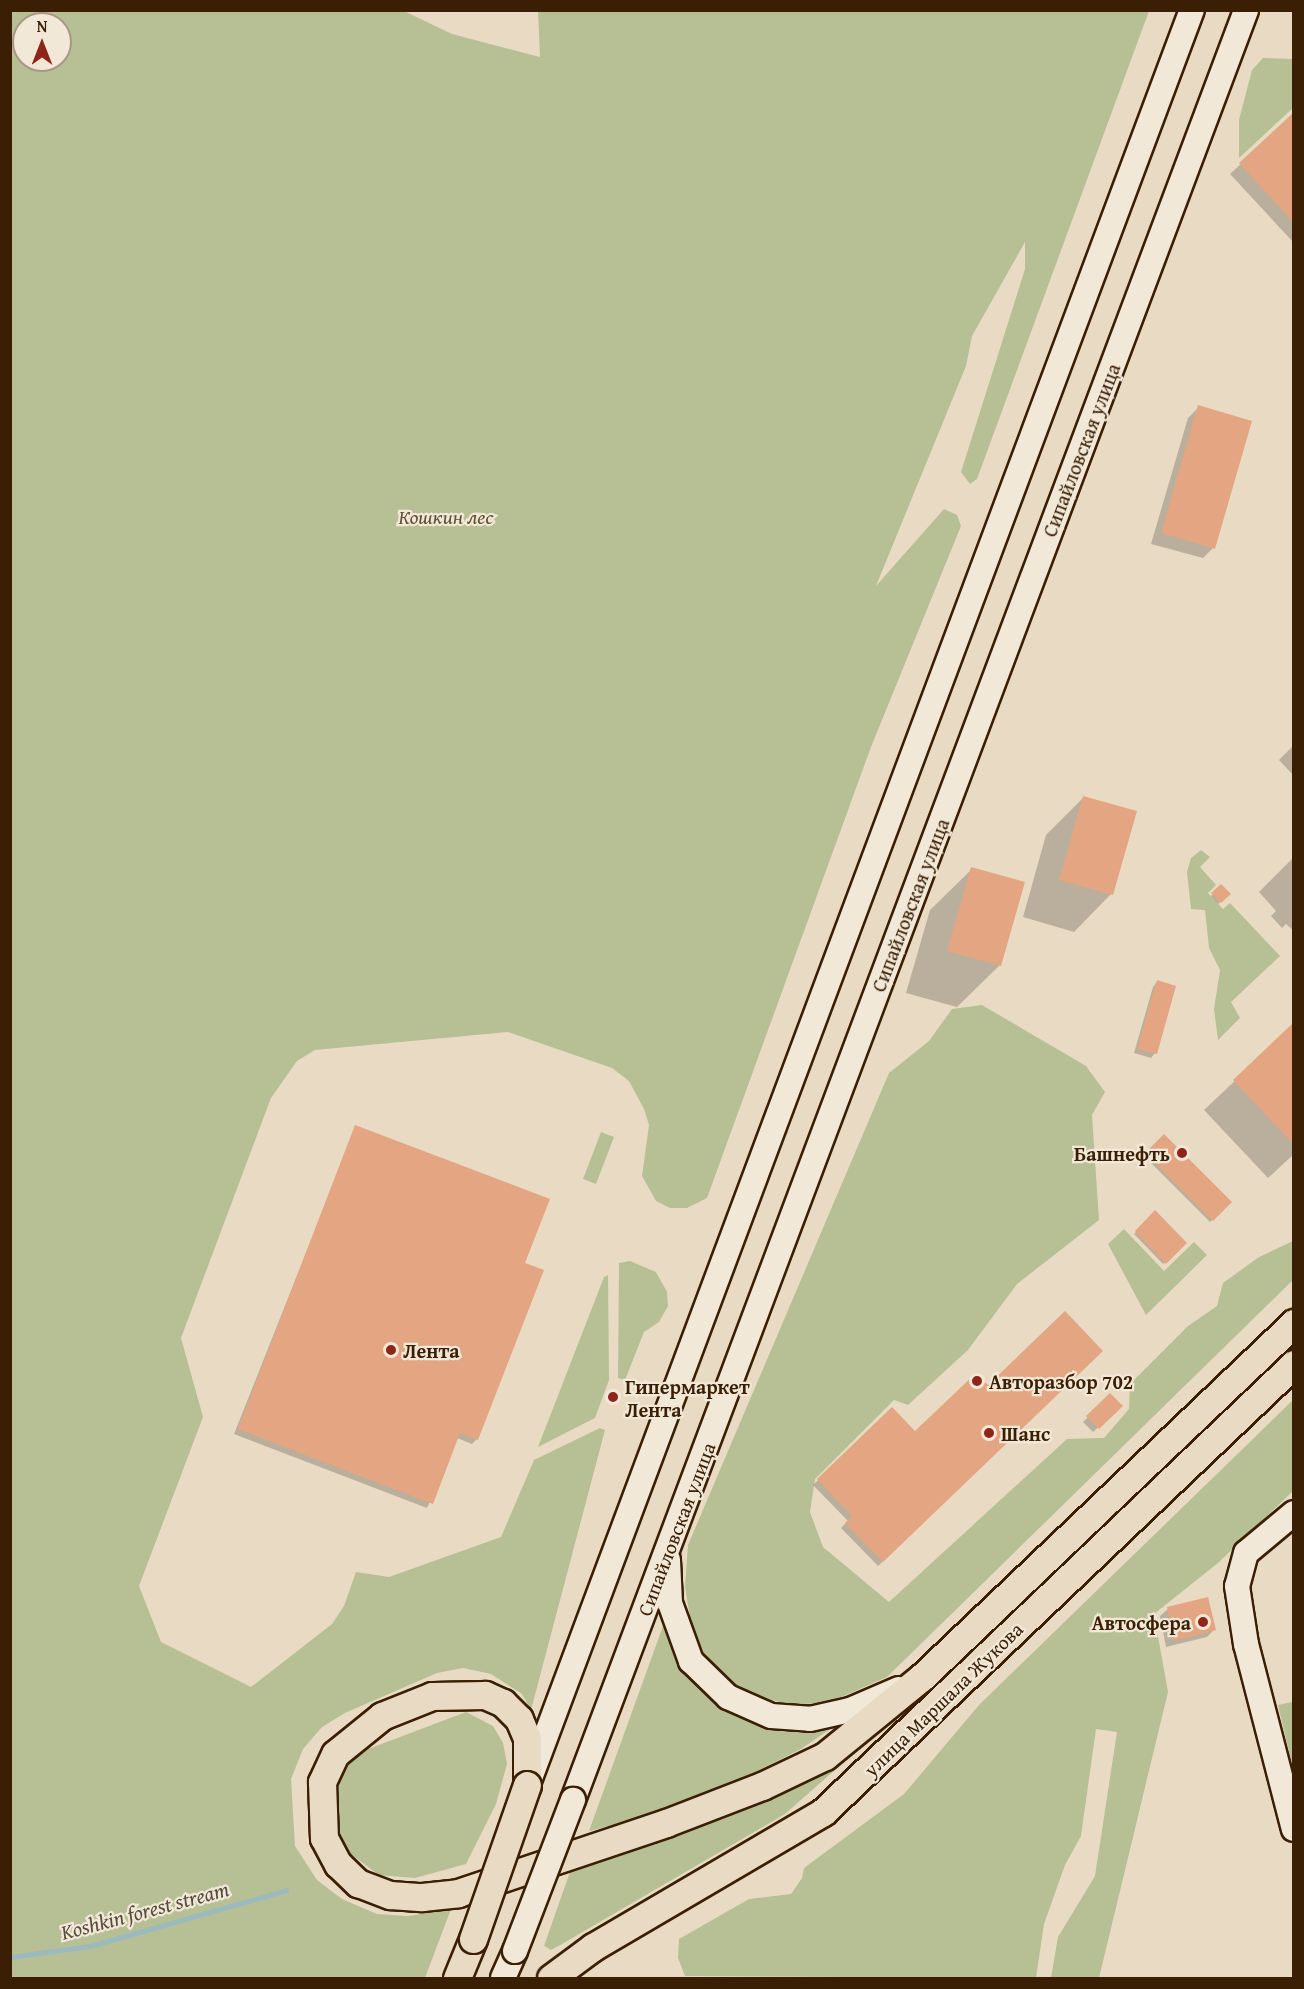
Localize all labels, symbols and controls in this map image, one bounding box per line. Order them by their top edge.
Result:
north arrow [12,12,72,72]
text: N [37,14,47,38]
street label: Сипайловская улица [1037,360,1125,540]
park label: Кошкин лес [399,504,493,528]
street label: Сипайловская улица [866,815,954,995]
place label: Башнефть [1074,1141,1170,1165]
marker: Башнефть [1175,1146,1189,1160]
place label: Лента [403,1338,459,1362]
marker: Лента [384,1343,398,1357]
place label: Авторазбор 702 [989,1369,1133,1393]
place label: Гипермаркет Лента [625,1374,750,1421]
marker: Авторазбор 702 [970,1374,984,1388]
marker: Гипермаркет Лента [606,1390,620,1404]
place label: Шанс [1001,1421,1050,1445]
marker: Шанс [982,1426,996,1440]
street label: Сипайловская улица [632,1439,720,1619]
place label: Автосфера [1092,1610,1191,1634]
marker: Автосфера [1196,1615,1210,1629]
street label: улица Маршала Жукова [858,1617,1028,1781]
water label: Koshkin forest stream [58,1876,232,1946]

